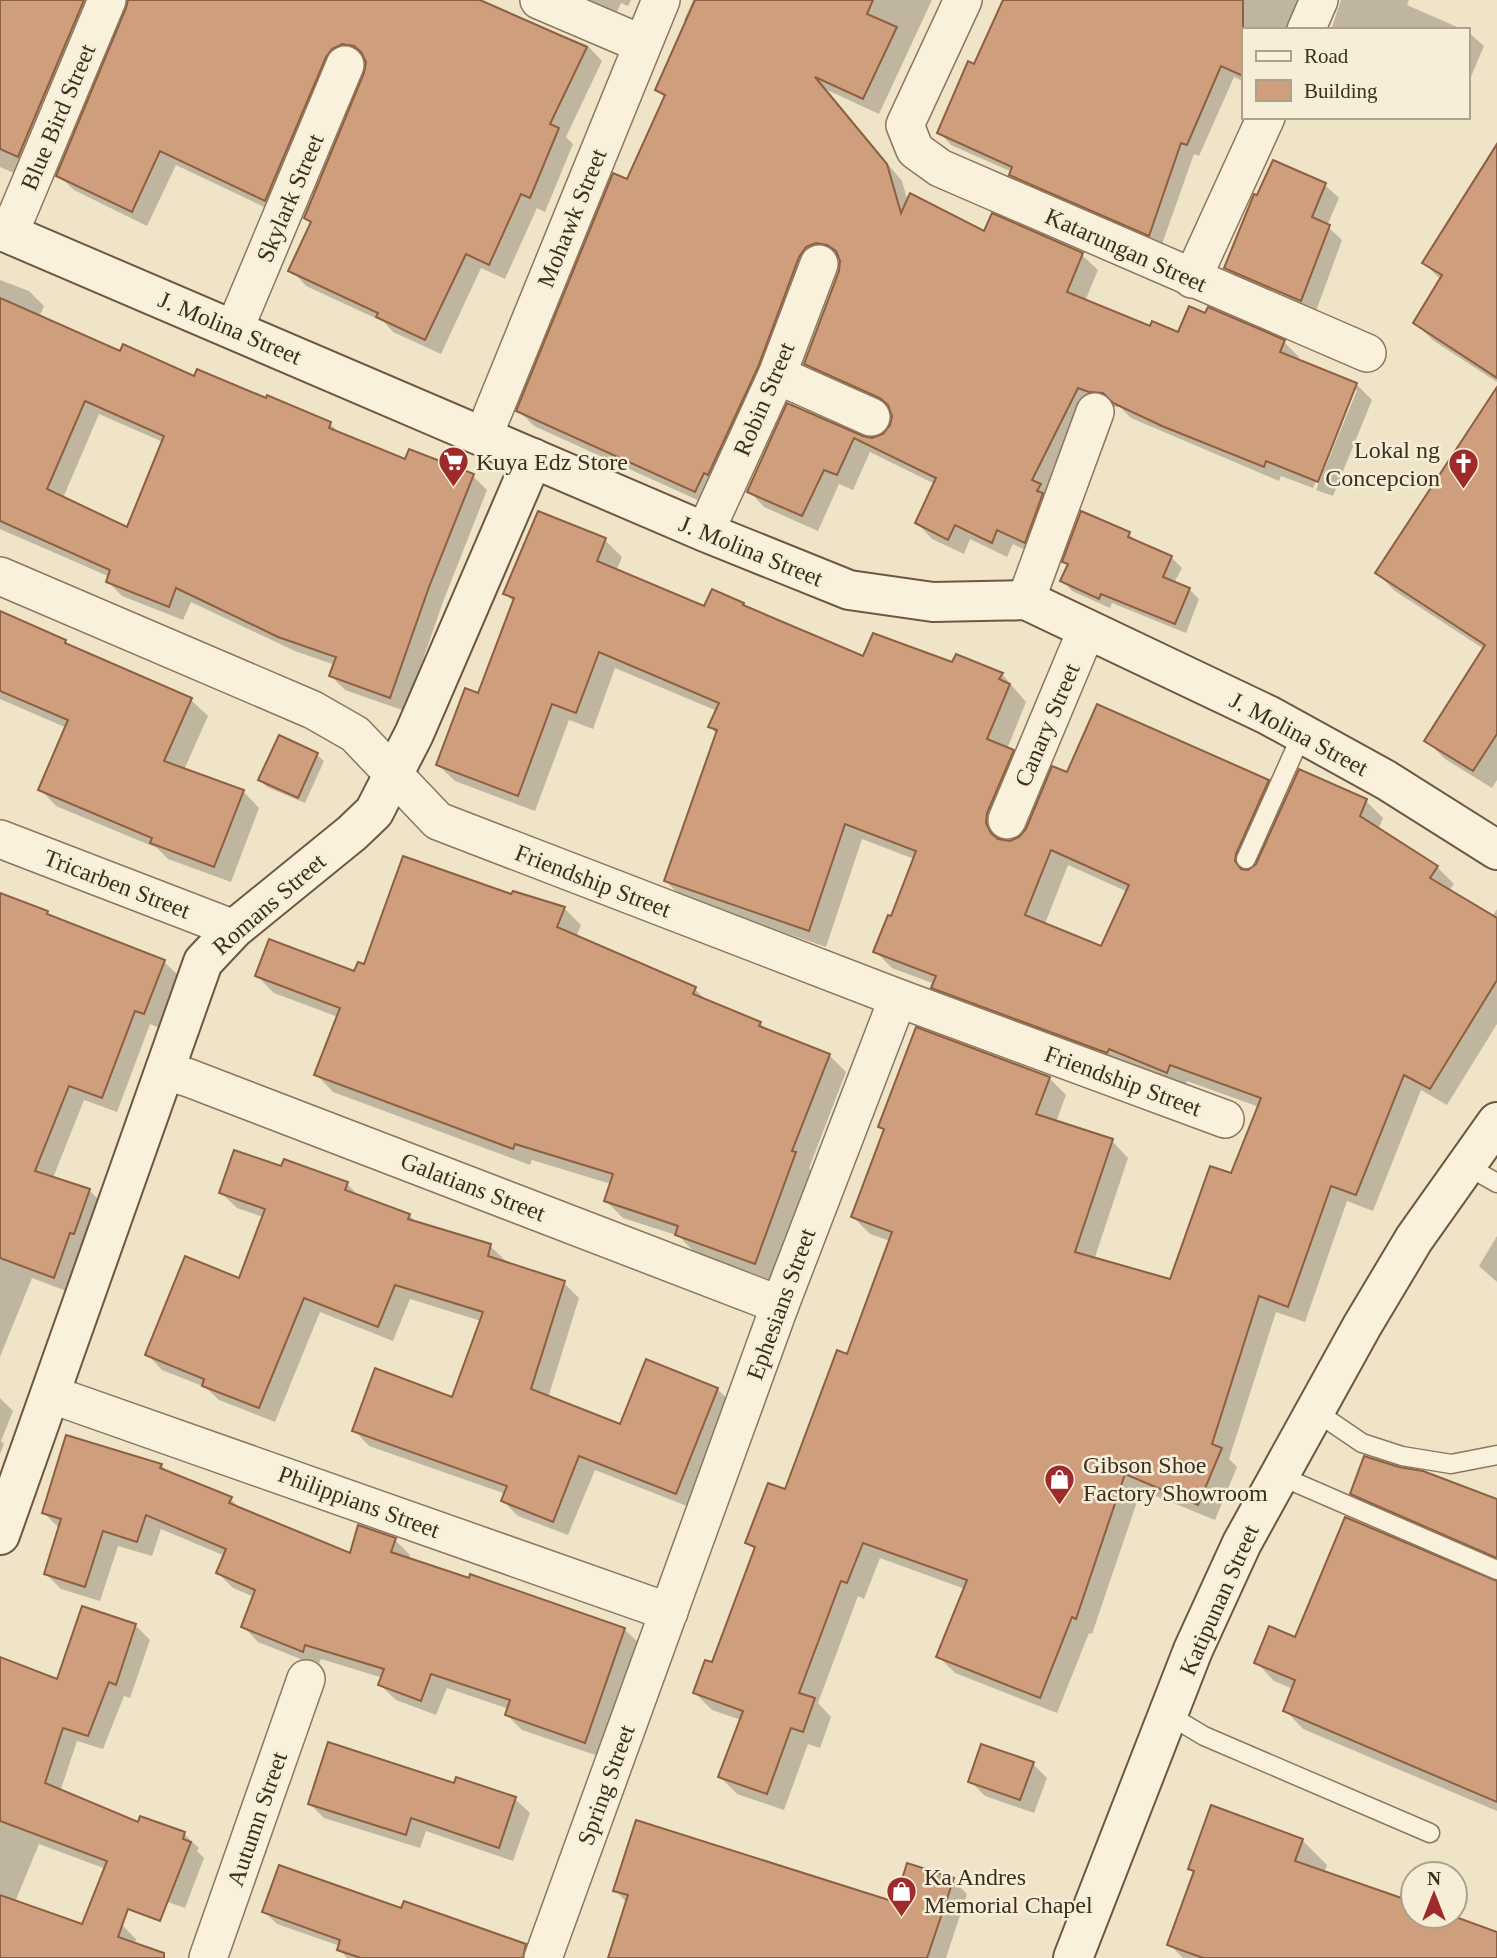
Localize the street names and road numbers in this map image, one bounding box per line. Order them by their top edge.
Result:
street label: Blue Bird Street [16,40,101,194]
street label: Skylark Street [251,130,329,266]
street label: Mohawk Street [532,145,612,291]
street label: Katarungan Street [1041,203,1211,297]
street label: J. Molina Street [155,286,306,370]
street label: Robin Street [728,338,800,460]
street label: J. Molina Street [675,510,827,592]
street label: Canary Street [1009,659,1085,791]
street label: J. Molina Street [1226,687,1373,781]
street label: Friendship Street [511,839,675,923]
street label: Tricarben Street [40,844,194,924]
street label: Romans Street [207,848,331,960]
street label: Friendship Street [1041,1041,1205,1121]
street label: Galatians Street [397,1148,549,1227]
street label: Ephesians Street [742,1224,821,1383]
street label: Philippians Street [275,1461,444,1543]
street label: Katipunan Street [1174,1520,1264,1679]
street label: Spring Street [572,1721,640,1849]
street label: Autumn Street [222,1748,292,1890]

